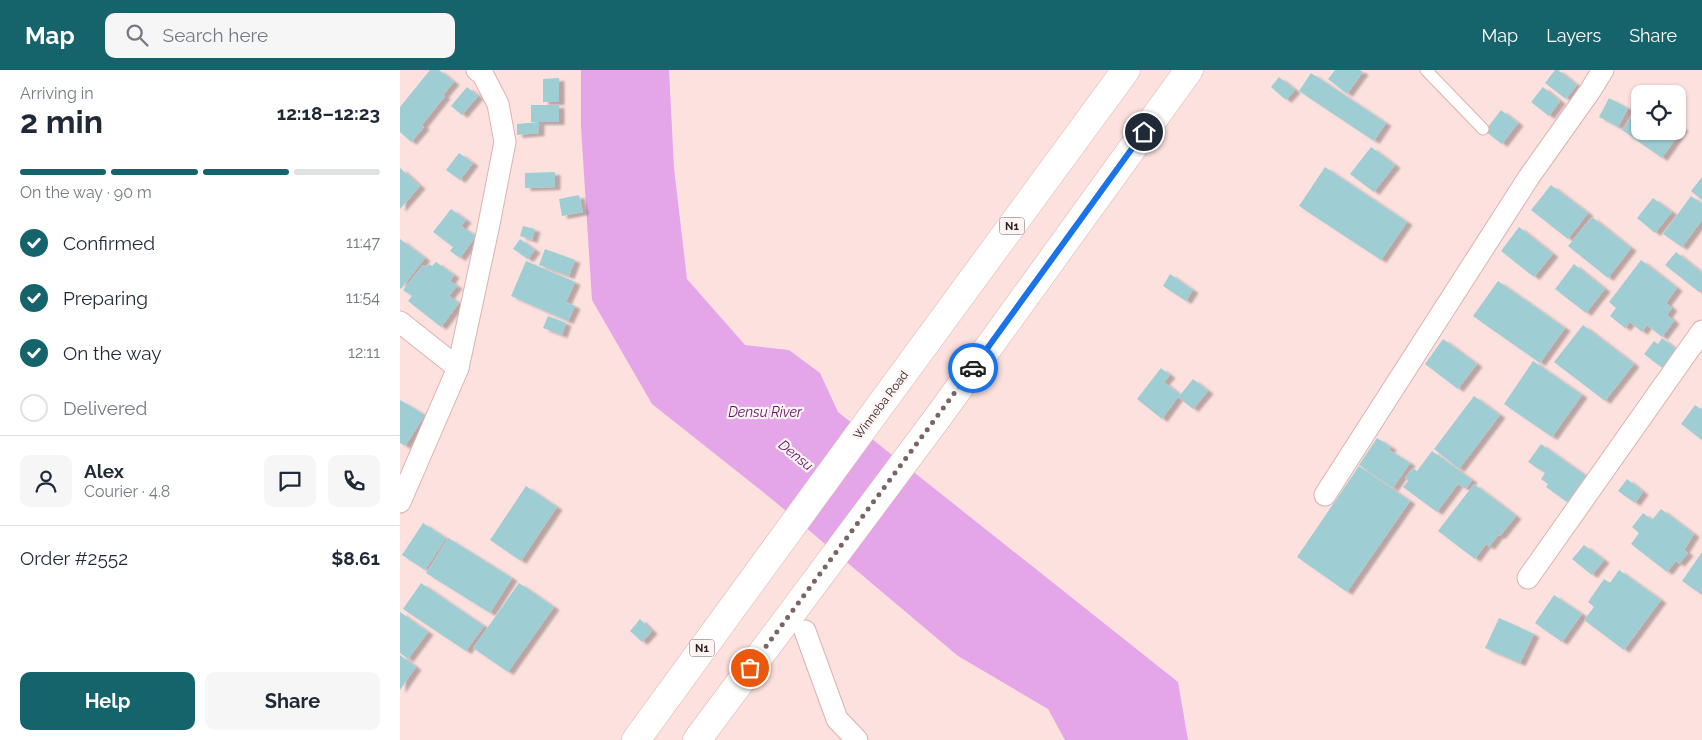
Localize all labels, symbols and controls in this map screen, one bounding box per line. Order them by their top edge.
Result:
search box [105,13,455,58]
text: Map [25,21,75,50]
icon: search [123,21,151,49]
text: Search here [163,24,268,46]
text: Map [1482,25,1518,46]
text: Layers [1546,25,1601,46]
text: Share [1629,25,1677,46]
text: Arriving in [20,84,94,103]
map controls [1631,85,1686,140]
button: locate [1631,85,1686,140]
text: 12:18–12:23 [277,102,380,124]
text: 2 min [20,103,103,140]
pin [1123,111,1165,153]
icon: home [1130,118,1158,146]
text: On the way · 90 m [20,183,152,202]
road number: N1 [1000,218,1024,234]
icon: check [20,229,48,257]
text: Confirmed [63,232,155,254]
text: 11:47 [346,233,380,252]
icon: check [20,284,48,312]
text: Preparing [63,287,148,309]
text: 11:54 [346,288,380,307]
icon: check [20,339,48,367]
text: On the way [63,342,162,364]
text: 12:11 [348,343,380,362]
courier [948,343,998,393]
icon: car [959,354,987,382]
street label: Winneba Road [851,368,911,442]
text: Delivered [63,397,147,419]
water label: Densu River [728,404,803,420]
water label: Densu [776,436,816,474]
button: person [20,455,72,507]
button: chat [264,455,316,507]
button: phone [328,455,380,507]
text: Alex [84,460,124,482]
text: Courier · 4.8 [84,482,170,501]
text: Order #2552 [20,547,128,569]
text: $8.61 [331,547,380,569]
road number: N1 [690,640,714,656]
pin [729,647,771,689]
icon: bag [736,654,764,682]
button: Help [20,672,195,730]
button: Share [205,672,380,730]

